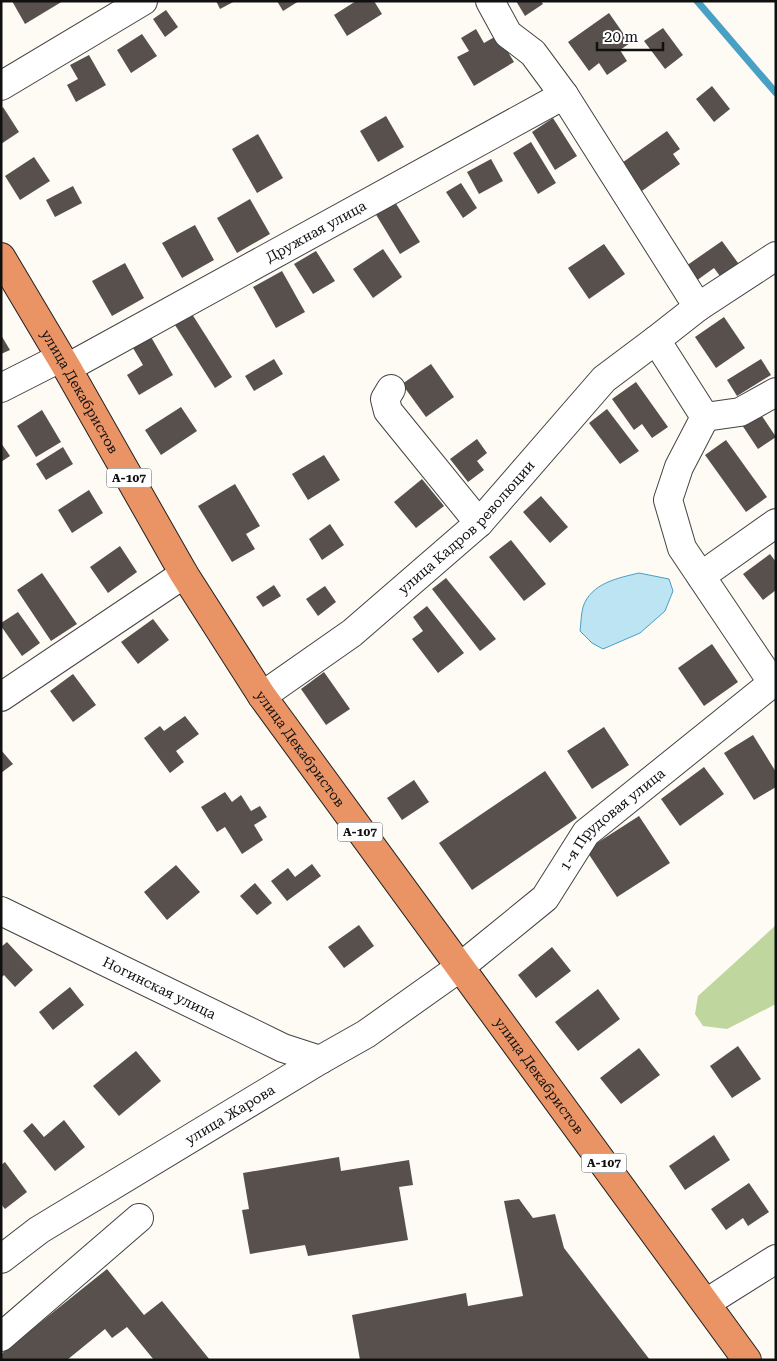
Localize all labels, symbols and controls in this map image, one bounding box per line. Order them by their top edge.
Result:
scale bar [597,20,663,52]
text: 20 m [604,28,639,46]
street label: Дружная улица [263,197,369,265]
street label: улица Декабристов [38,327,122,456]
street label: улица Кадров революции [395,457,538,597]
road number: А-107 [106,468,152,488]
street label: улица Декабристов [253,687,348,810]
street label: 1-я Прудовая улица [557,765,668,873]
road number: А-107 [338,822,382,842]
street label: Ногинская улица [100,954,219,1022]
street label: улица Декабристов [491,1014,587,1137]
street label: улица Жарова [182,1081,278,1148]
road number: А-107 [582,1154,626,1172]

